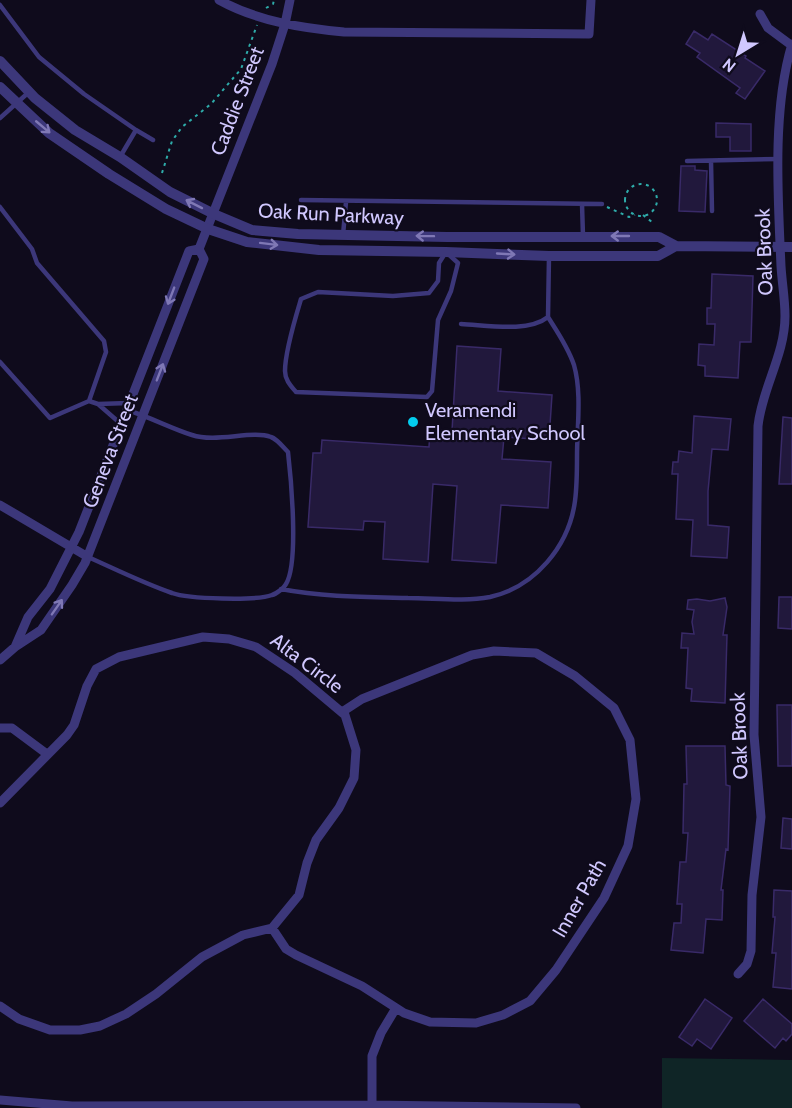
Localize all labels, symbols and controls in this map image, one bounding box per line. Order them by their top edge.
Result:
north arrow [708,24,768,84]
street label: Caddie Street [205,43,269,159]
text: N [719,54,739,76]
one-way arrow [35,120,50,134]
one-way arrow [185,197,203,209]
street label: Oak Run Parkway [257,198,405,230]
street label: Oak Brook [750,208,778,296]
one-way arrow [415,231,435,242]
one-way arrow [610,231,630,242]
one-way arrow [259,239,279,250]
one-way arrow [495,249,515,260]
one-way arrow [165,286,176,305]
one-way arrow [156,363,167,382]
street label: Geneva Street [77,390,143,511]
place label: Veramendi Elementary School [425,398,586,445]
marker: Veramendi Elementary School [406,415,420,429]
one-way arrow [51,600,63,616]
street label: Alta Circle [266,628,348,698]
street label: Oak Brook [725,692,753,780]
street label: Inner Path [547,855,611,941]

